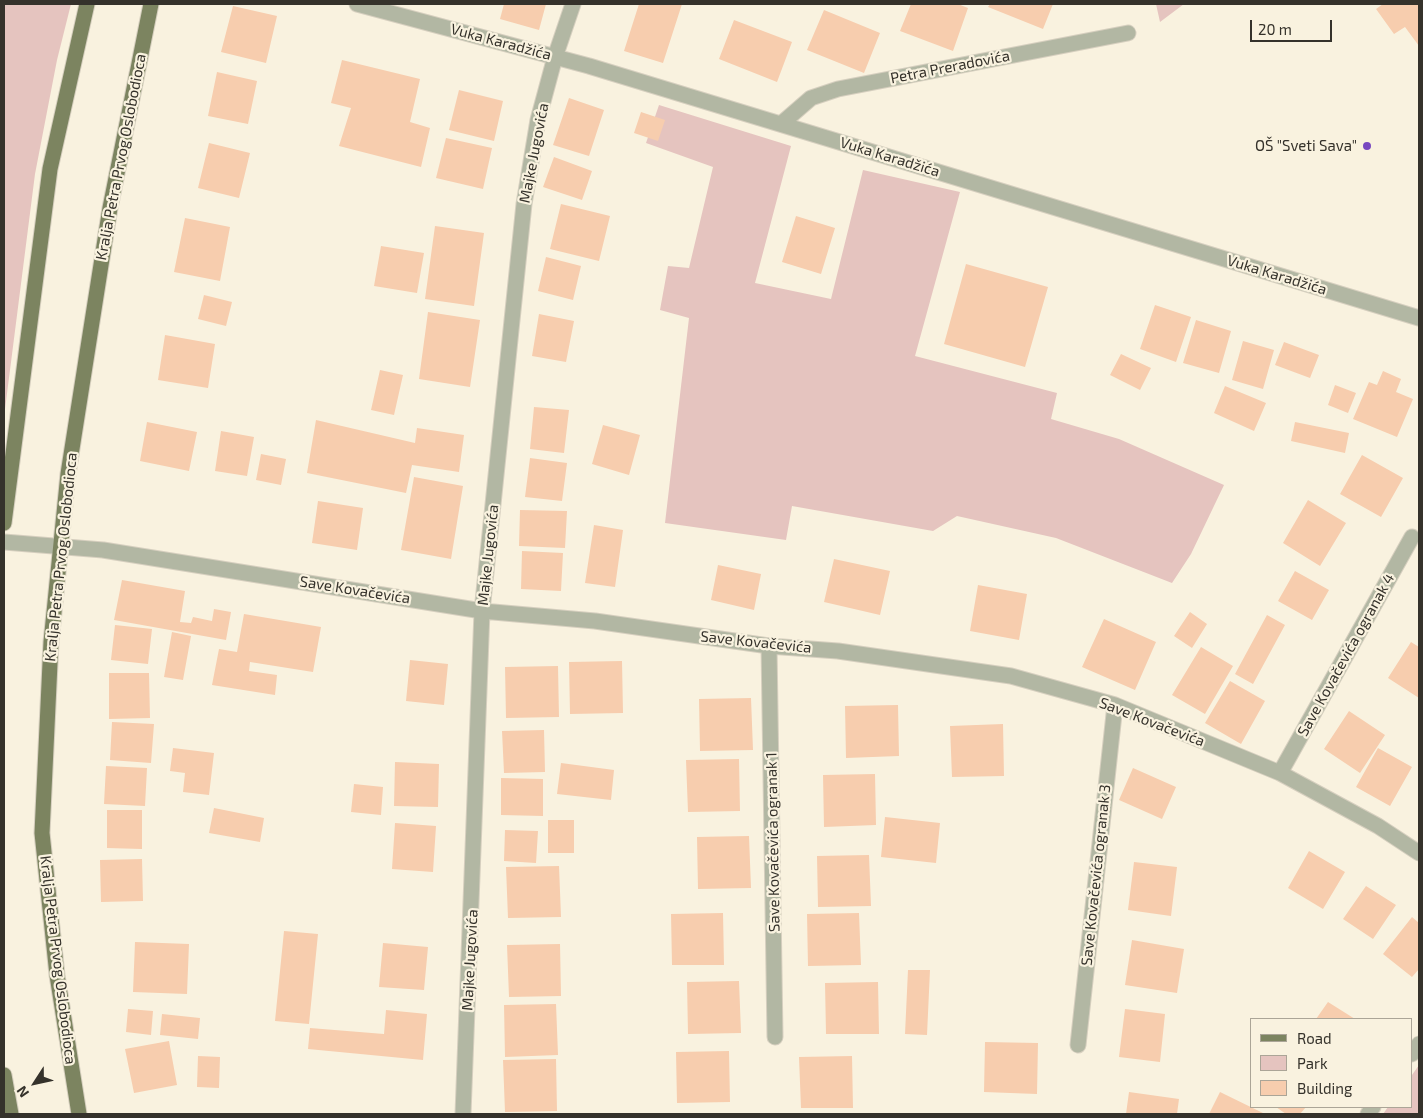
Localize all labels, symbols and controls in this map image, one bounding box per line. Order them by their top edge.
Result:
scale bar [1253,10,1336,42]
street label: Vuka Karadžića [449,20,553,64]
text: 20 m [1258,20,1292,38]
street label: Petra Preradovića [889,47,1011,87]
street label: Kralja Petra Prvog Oslobodioca [92,52,150,262]
street label: Majke Jugovića [515,101,553,205]
street label: Vuka Karadžića [838,133,942,181]
place label: OŠ "Sveti Sava" [1255,137,1357,155]
marker: OŠ "Sveti Sava" [1361,140,1373,152]
street label: Vuka Karadžića [1225,251,1329,299]
street label: Kralja Petra Prvog Oslobodioca [41,452,81,662]
street label: Majke Jugovića [474,504,502,606]
street label: Save Kovačevića ogranak 4 [1294,571,1398,739]
street label: Save Kovačevića [298,572,412,608]
street label: Save Kovačevića [700,627,812,657]
street label: Save Kovačevića [1097,694,1207,750]
street label: Save Kovačevića ogranak 1 [762,752,784,932]
street label: Save Kovačevića ogranak 3 [1078,783,1114,967]
street label: Kralja Petra Prvog Oslobodioca [36,855,80,1065]
street label: Majke Jugovića [458,909,482,1011]
legend [1250,1018,1413,1108]
text: Road [1297,1029,1332,1047]
text: Park [1297,1054,1328,1072]
north arrow [10,1058,60,1108]
text: Building [1297,1079,1352,1097]
text: N [12,1083,32,1101]

